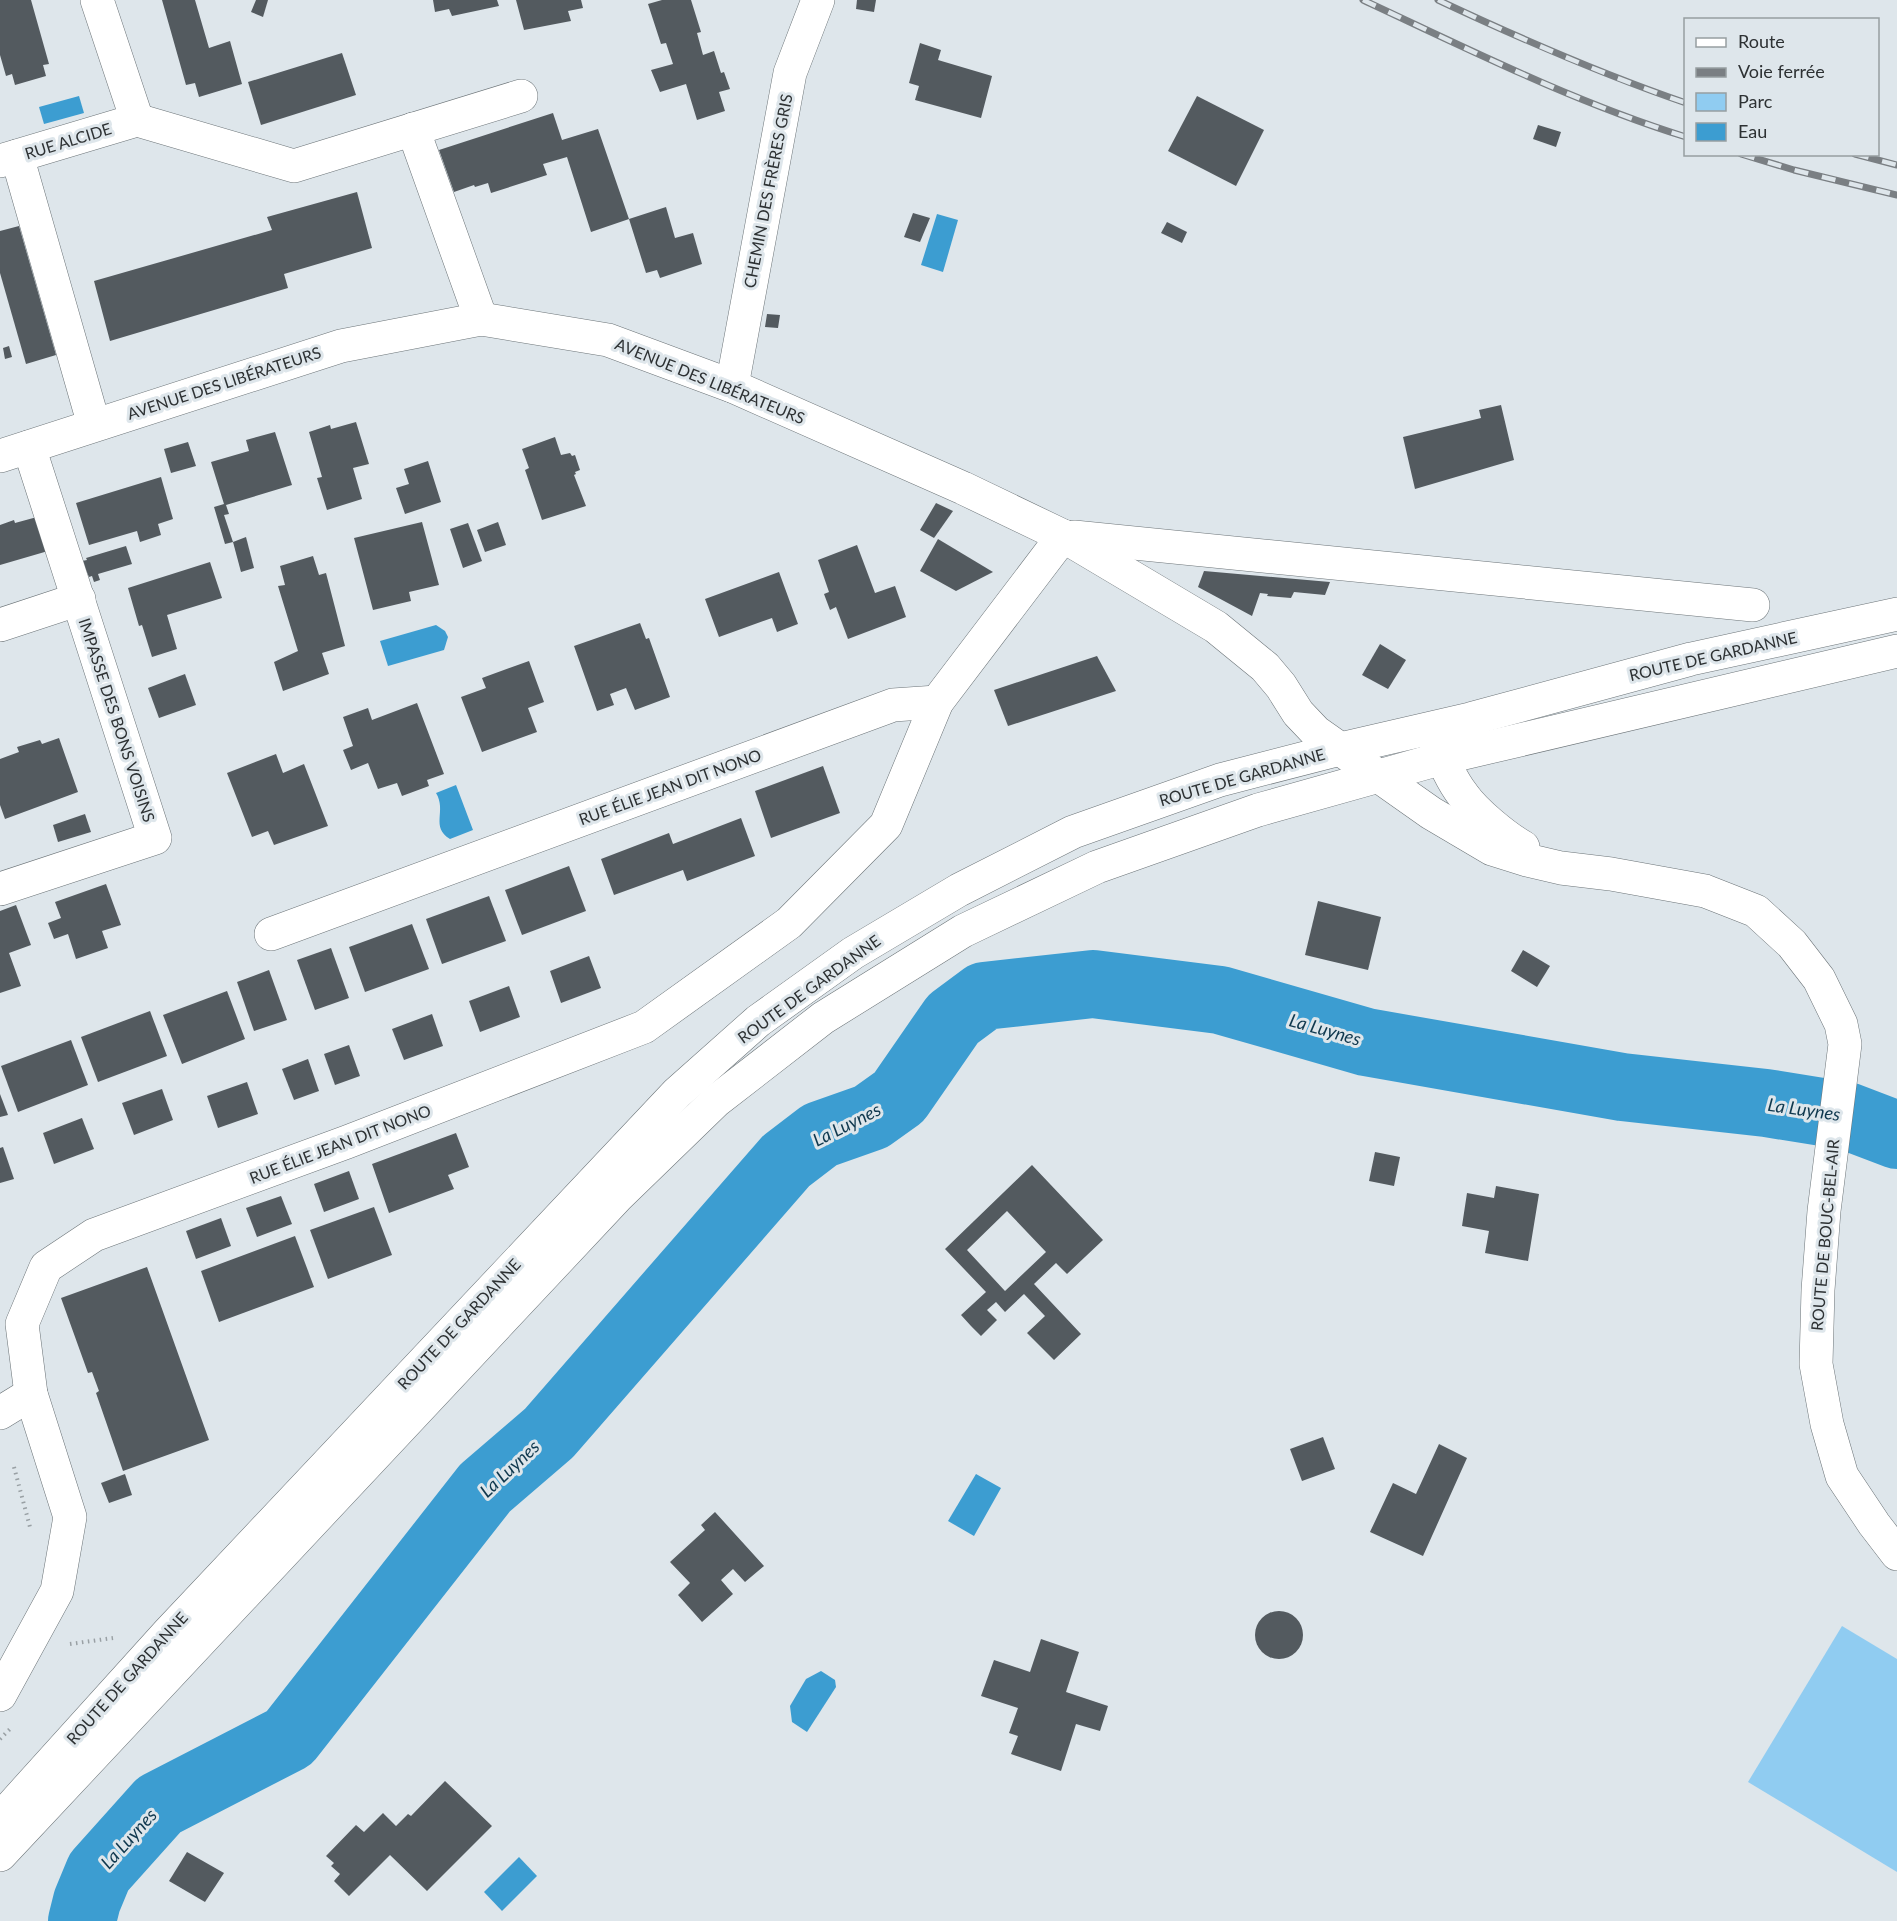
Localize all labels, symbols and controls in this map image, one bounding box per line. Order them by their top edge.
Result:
legend [1684,18,1879,156]
text: Route [1738,30,1785,52]
text: Voie ferrée [1738,60,1825,82]
text: Parc [1738,90,1773,112]
street label: CHEMIN DES FRÈRES GRIS [739,92,796,290]
street label: RUE ALCIDE [22,118,113,163]
text: Eau [1738,120,1767,142]
street label: AVENUE DES LIBÉRATEURS [613,334,808,427]
street label: AVENUE DES LIBÉRATEURS [125,342,323,423]
street label: IMPASSE DES BONS VOISINS [75,615,159,824]
street label: ROUTE DE GARDANNE [1627,627,1799,684]
street label: ROUTE DE GARDANNE [1157,744,1327,809]
street label: RUE ÉLIE JEAN DIT NONO [576,745,764,828]
street label: ROUTE DE GARDANNE [734,930,884,1047]
water label: La Luynes [1287,1008,1364,1050]
water label: La Luynes [1766,1093,1842,1125]
water label: La Luynes [809,1098,884,1151]
street label: RUE ÉLIE JEAN DIT NONO [246,1100,433,1187]
street label: ROUTE DE BOUC-BEL-AIR [1807,1138,1842,1332]
street label: ROUTE DE GARDANNE [393,1254,524,1393]
water label: La Luynes [475,1435,544,1501]
street label: ROUTE DE GARDANNE [62,1608,191,1748]
water label: La Luynes [96,1804,161,1873]

